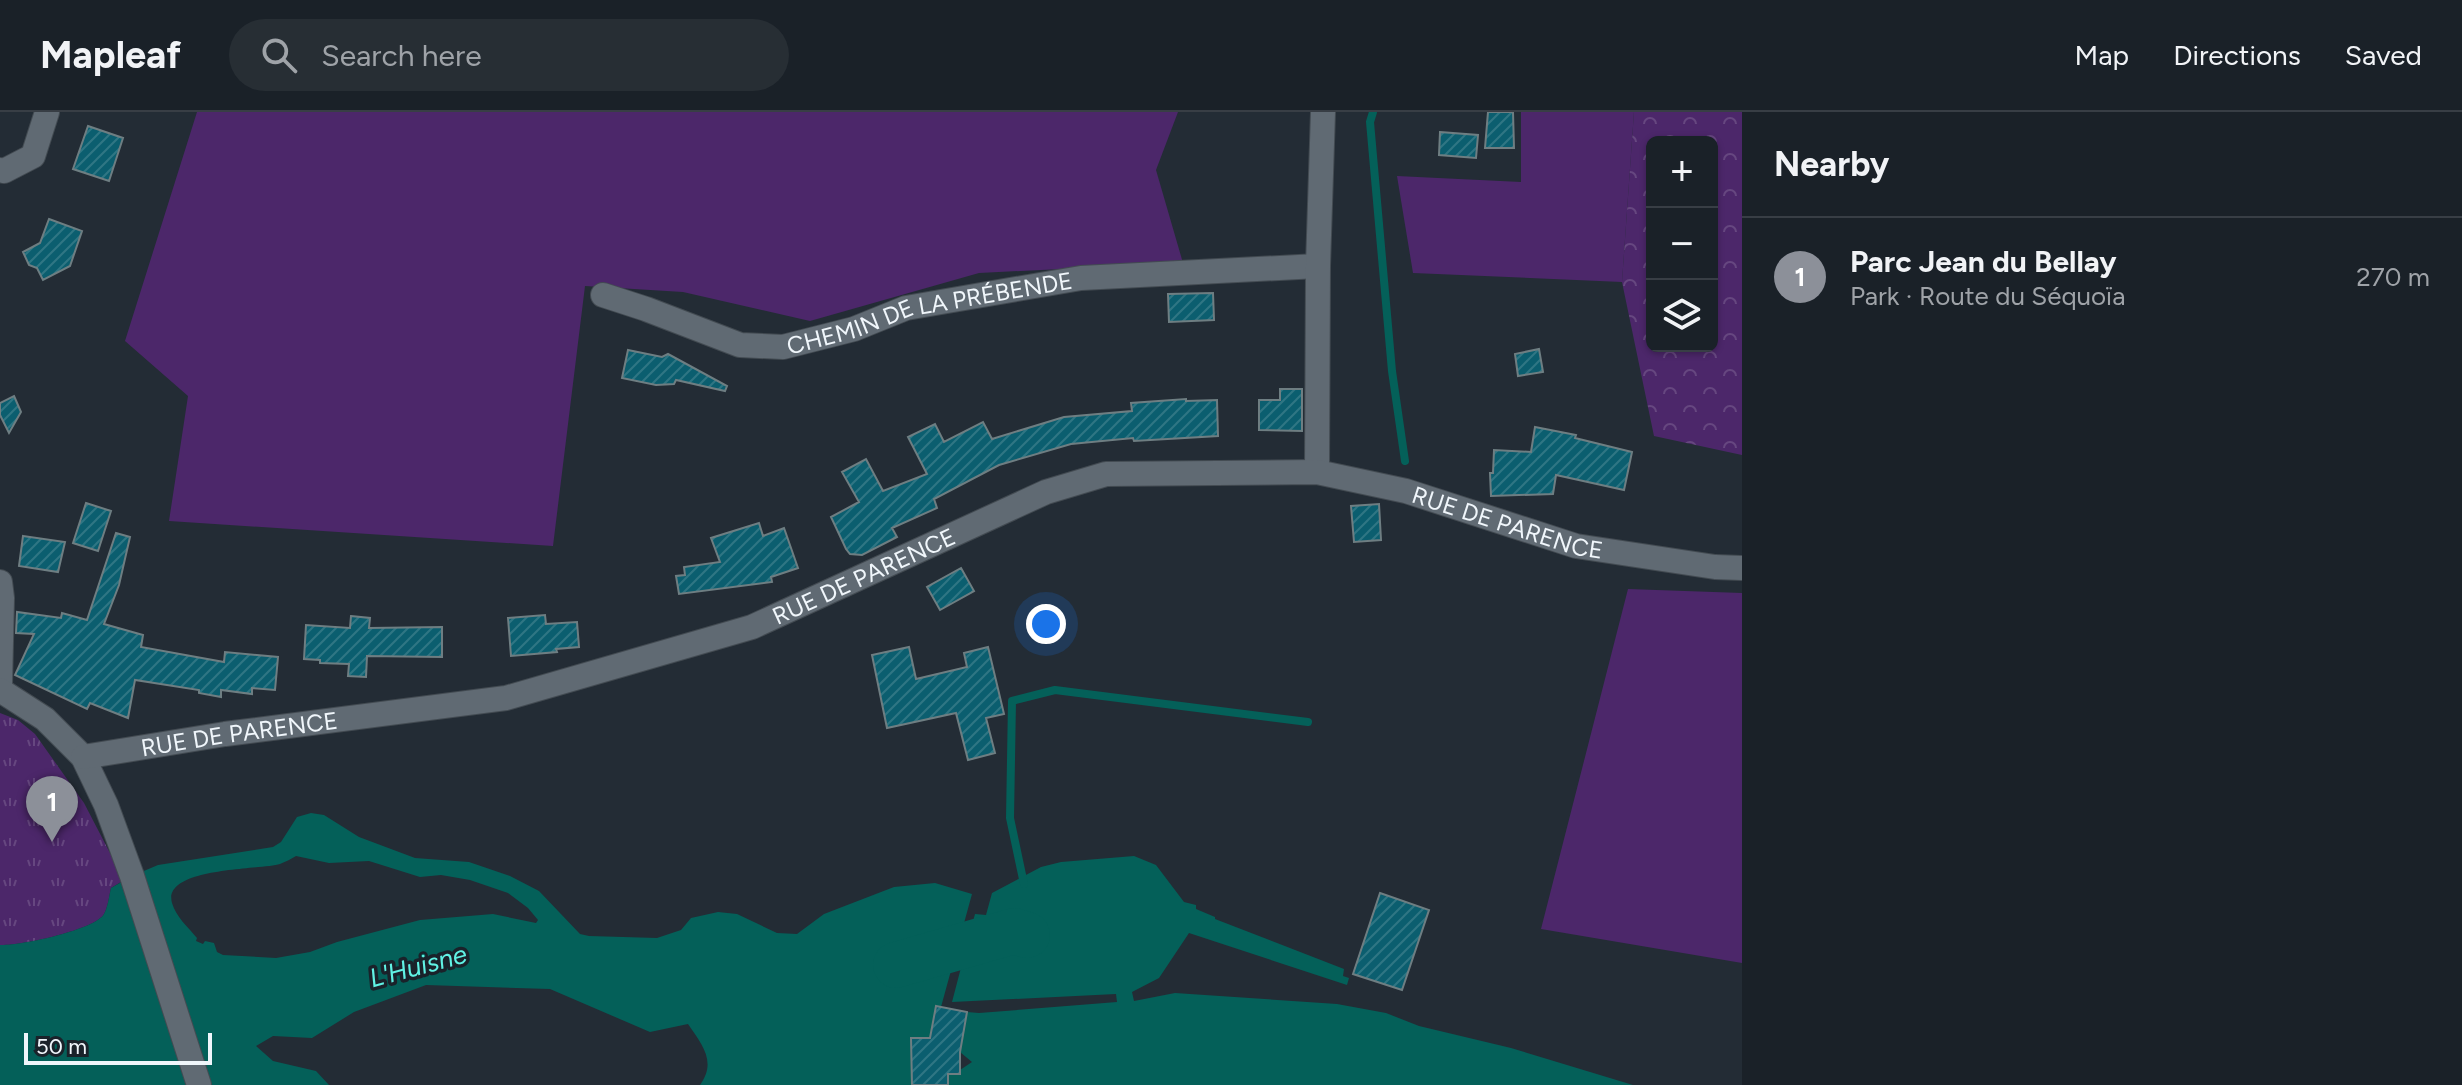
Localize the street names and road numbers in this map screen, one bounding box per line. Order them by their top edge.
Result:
street label: CHEMIN DE LA PRÉBENDE [784,265,1075,360]
street label: RUE DE PARENCE [1409,480,1605,564]
street label: RUE DE PARENCE [767,521,960,630]
street label: RUE DE PARENCE [139,705,339,762]

